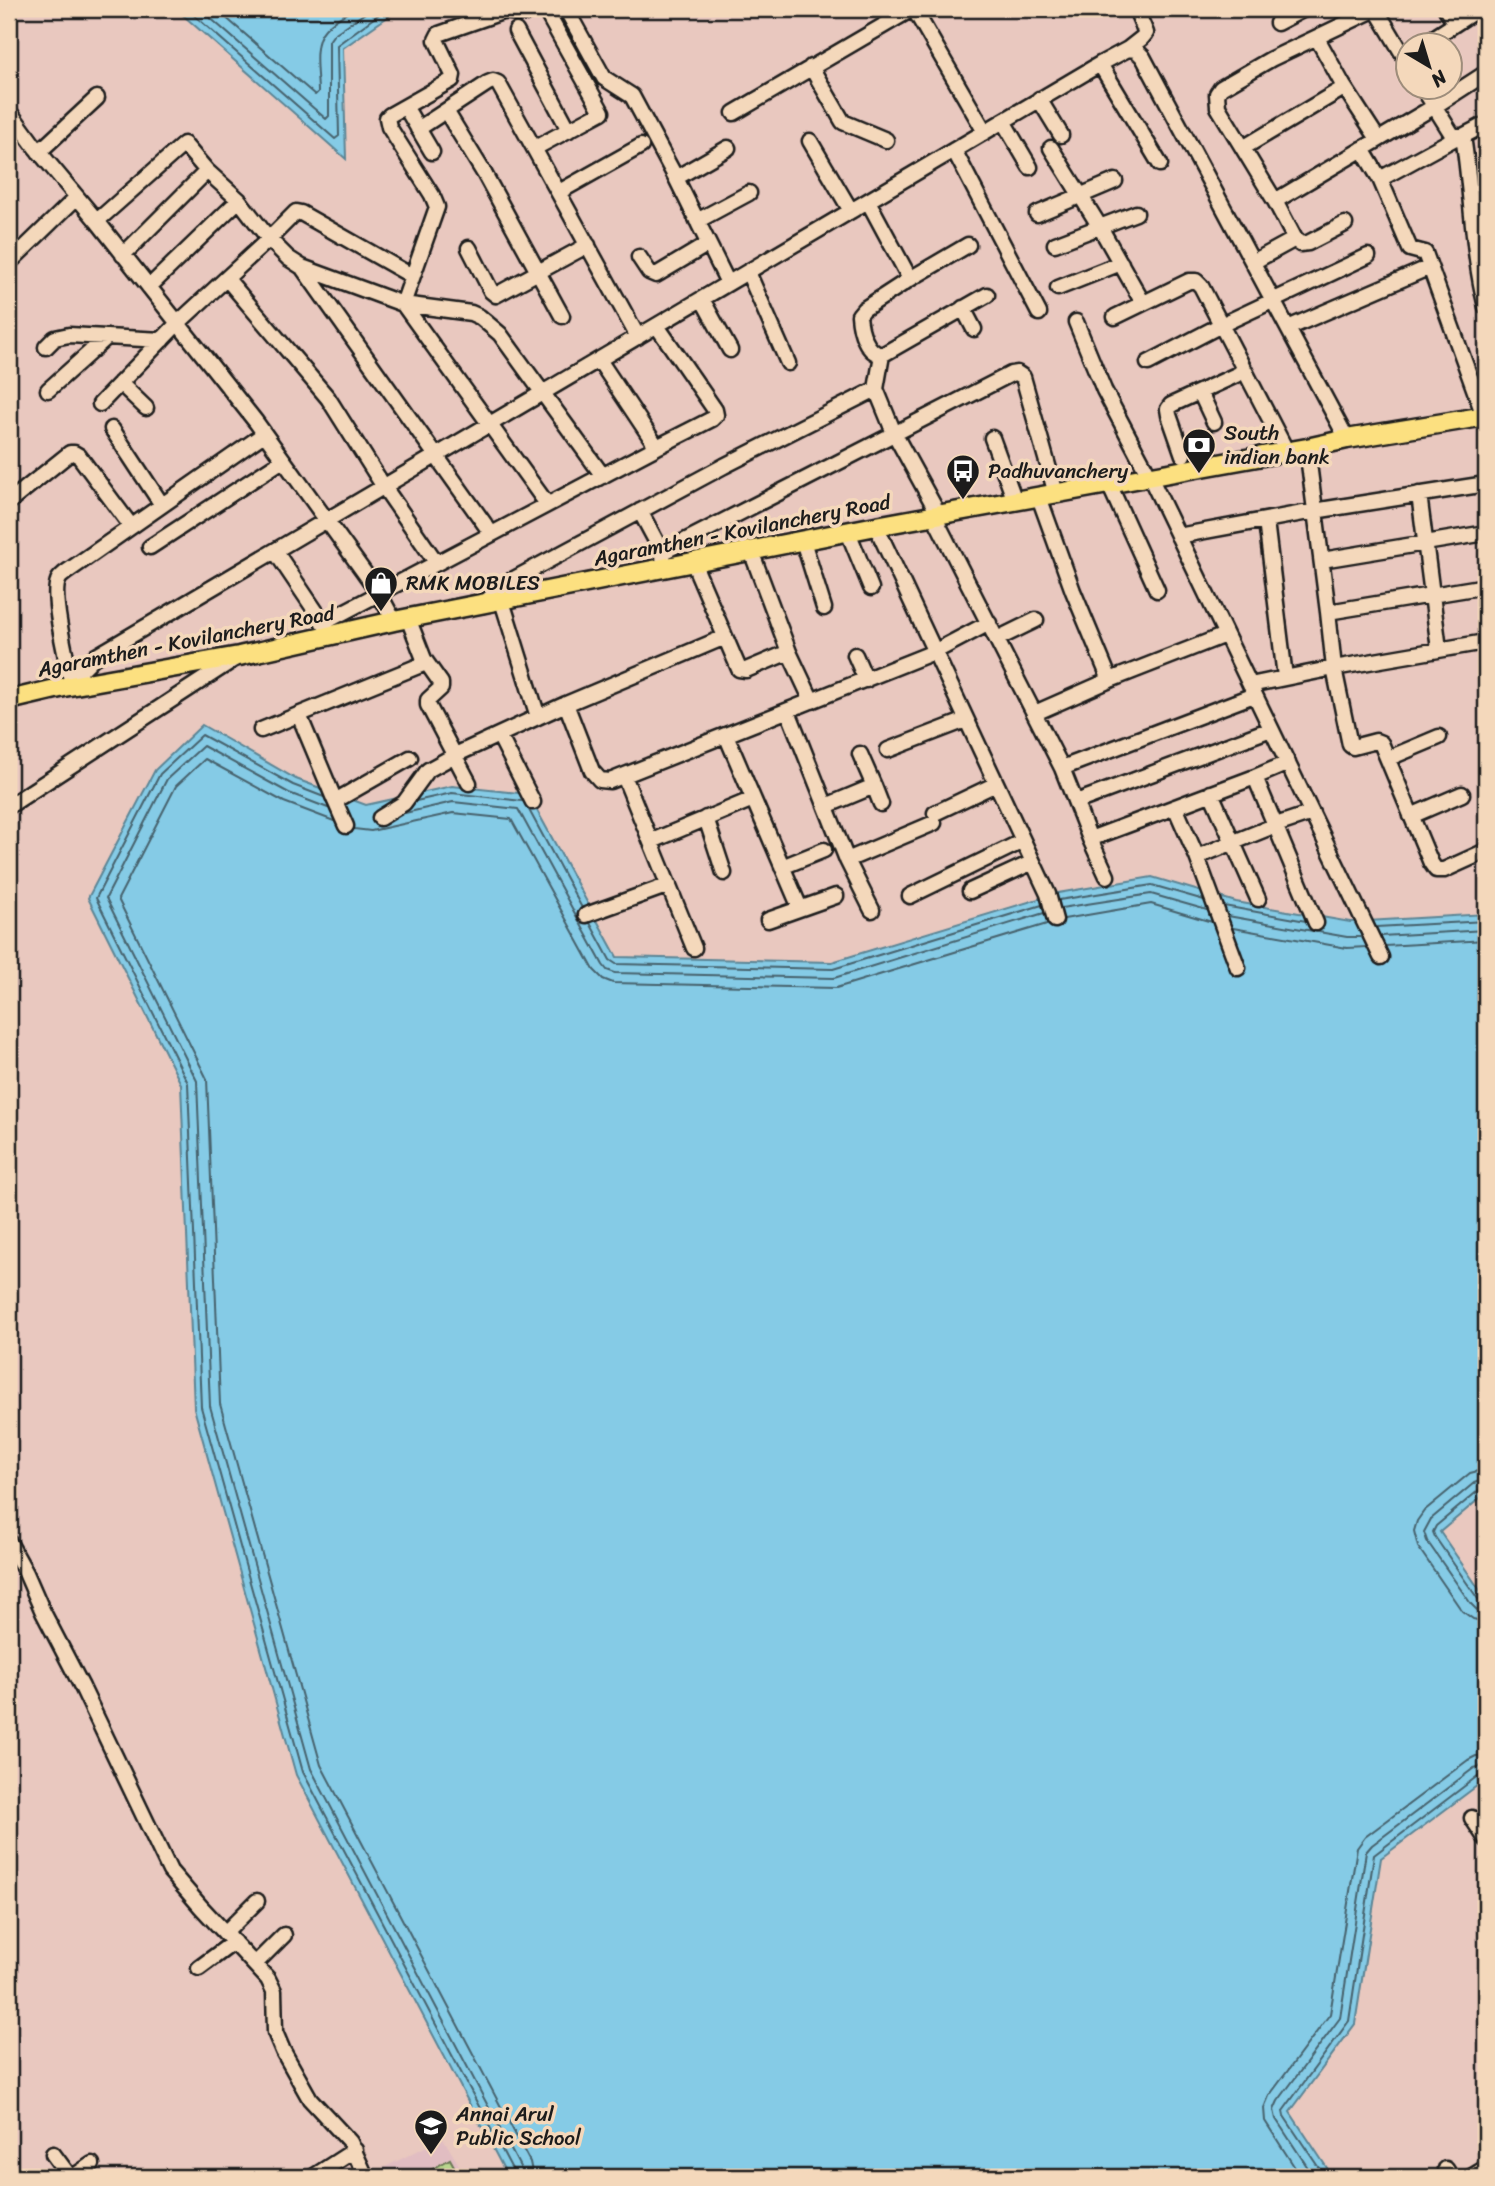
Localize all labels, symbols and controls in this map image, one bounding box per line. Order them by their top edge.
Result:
north arrow [1394,32,1464,102]
text: N [1423,61,1455,97]
place label: South indian bank [1224,414,1330,476]
bank icon: South indian bank [1180,426,1218,475]
bus stop icon: Padhuvanchery [944,452,982,501]
place label: Padhuvanchery [988,452,1128,490]
street label: Agaramthen - Kovilanchery Road [589,482,896,578]
shop icon: RMK MOBILES [362,564,400,613]
place label: RMK MOBILES [406,564,540,602]
street label: Agaramthen - Kovilanchery Road [33,593,340,689]
place label: Annai Arul Public School [455,2095,582,2157]
school or university icon: Annai Arul Public School [412,2107,450,2156]

